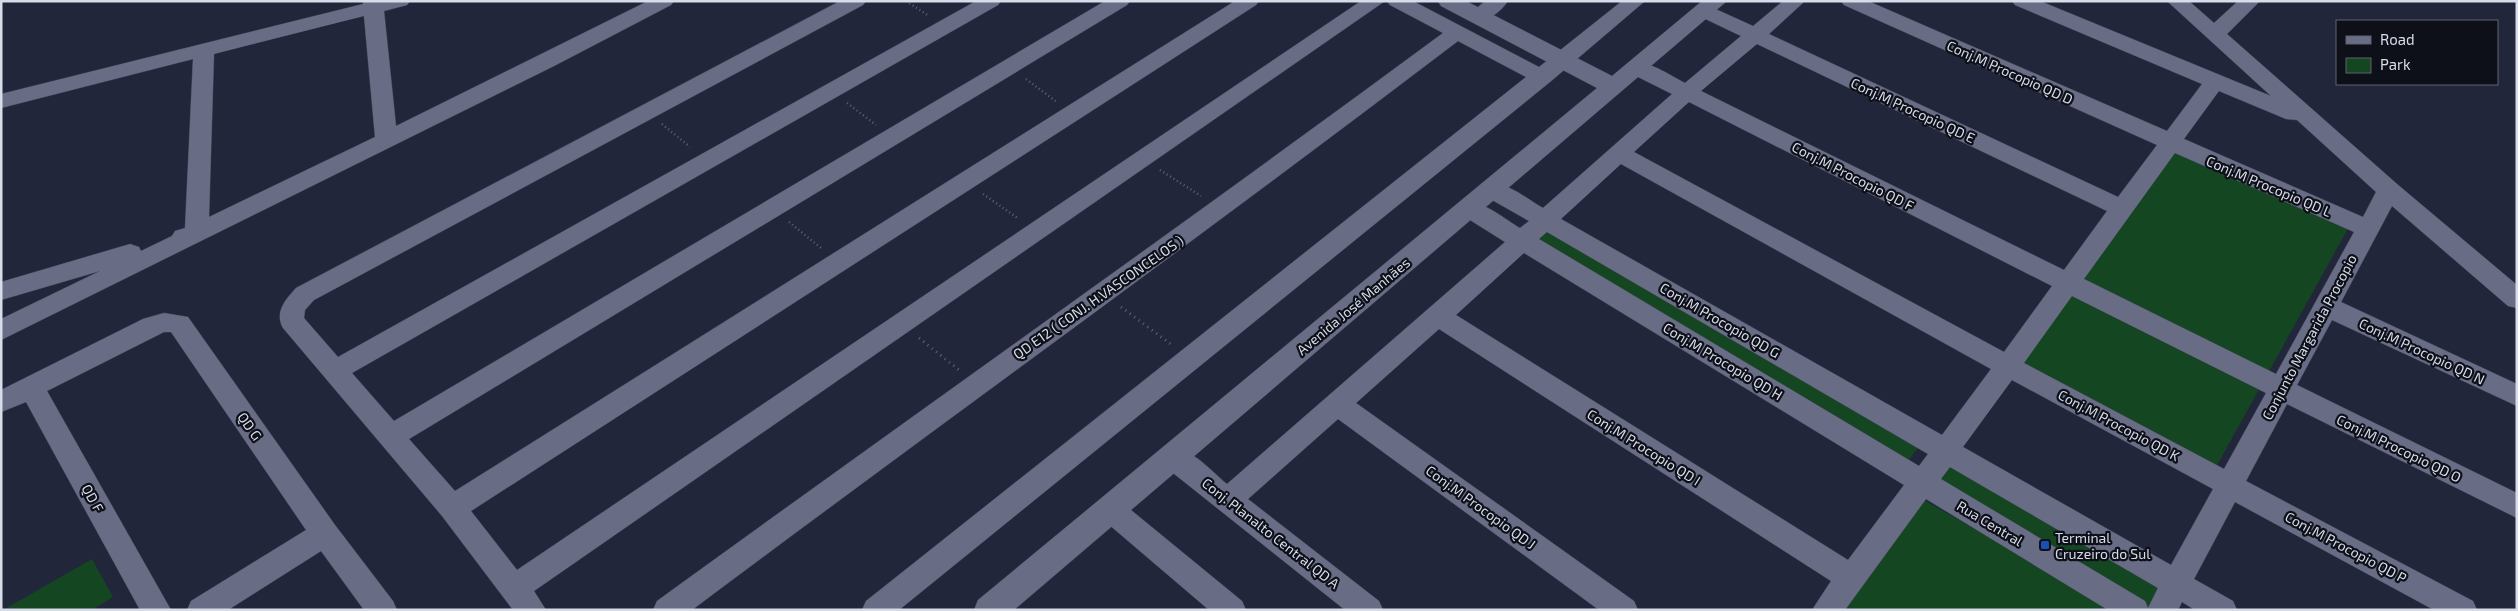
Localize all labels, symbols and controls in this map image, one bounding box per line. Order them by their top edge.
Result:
legend [2336,20,2498,85]
text: Road [2380,30,2415,48]
street label: Conj.M Procopio QD D [1944,37,2076,107]
text: Park [2380,55,2411,73]
street label: Conj.M Procopio QD E [1848,74,1978,146]
street label: Conj.M Procopio QD F [1789,138,1917,214]
street label: Conj.M Procopio QD L [2204,152,2334,220]
street label: QD E12 ( CONJ. H.VASCONCELOS ) [1009,231,1187,363]
street label: Conjunto Margarida Procopio [2258,251,2360,423]
street label: Avenida José Manhães [1293,254,1413,358]
street label: Conj.M Procopio QD G [1657,279,1783,361]
street label: Conj.M Procopio QD N [2356,314,2488,388]
street label: Conj.M Procopio QD H [1660,319,1786,403]
street label: Conj.M Procopio QD K [2055,386,2183,465]
street label: Conj.M Procopio QD I [1584,405,1704,489]
street label: QD G [234,409,266,443]
street label: Conj.M Procopio QD O [2334,410,2464,486]
street label: Conj.M Procopio QD J [1423,461,1539,553]
street label: Conj. Planalto Central QD A [1199,474,1343,592]
street label: QD F [78,481,108,515]
street label: Rua Central [1954,497,2027,550]
street label: Conj.M Procopio QD P [2282,508,2410,586]
place label: Terminal Cruzeiro do Sul [2055,529,2151,562]
marker: Terminal Cruzeiro do Sul [2039,539,2051,551]

